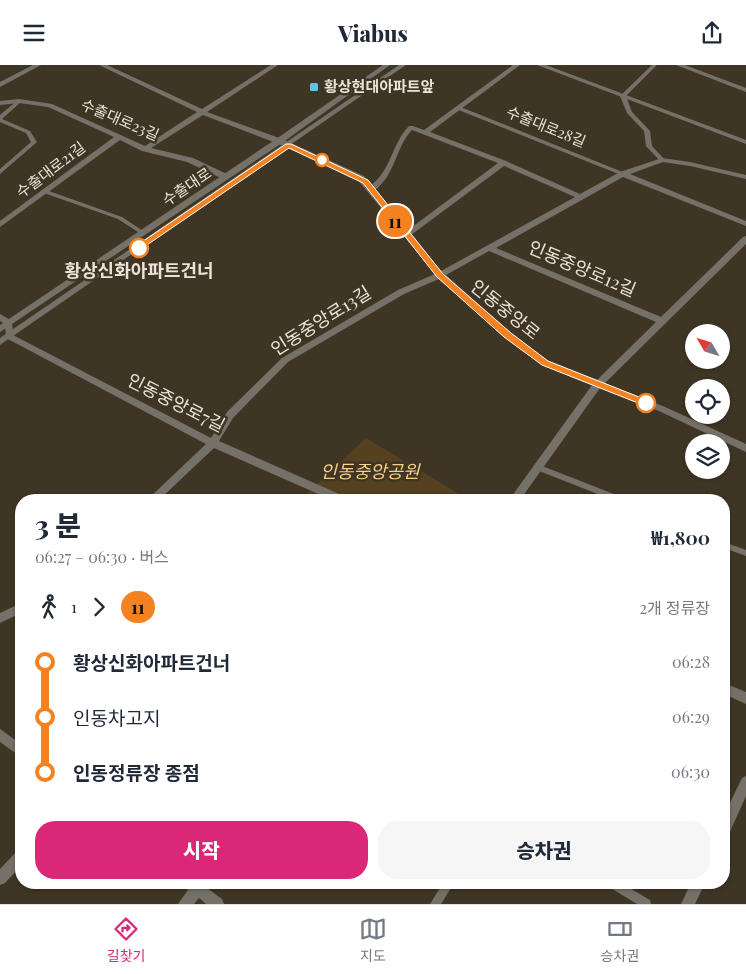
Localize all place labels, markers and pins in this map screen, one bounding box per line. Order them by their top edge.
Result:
place label: 황상현대아파트앞 [324,76,435,96]
marker: 황상현대아파트앞 [308,81,320,93]
unlabelled marker [315,153,329,167]
marker: 황상신화아파트건너 [129,238,149,258]
place label: 황상신화아파트건너 [64,258,214,282]
unlabelled marker [636,393,656,413]

